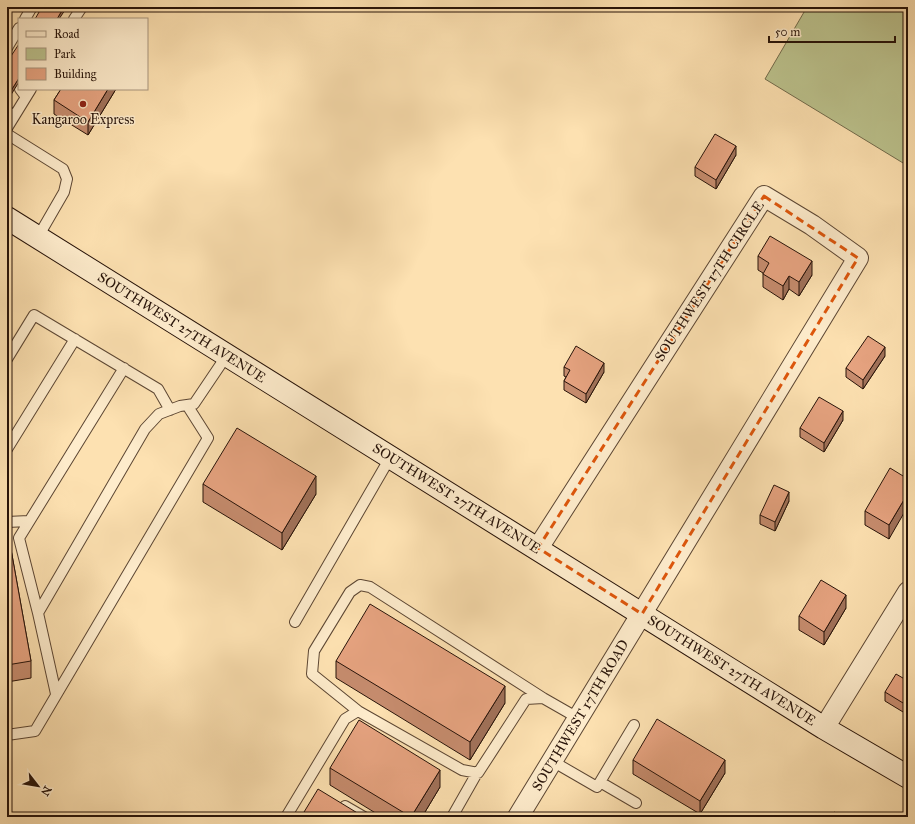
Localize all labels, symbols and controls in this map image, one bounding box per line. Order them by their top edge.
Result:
legend [18,18,148,90]
scale bar [769,18,895,44]
text: 50 m [775,25,800,39]
text: Road [54,27,80,41]
text: Park [54,47,76,61]
text: Building [54,67,97,82]
marker: Kangaroo Express [78,99,88,109]
place label: Kangaroo Express [32,111,134,128]
street label: SOUTHWEST 17TH CIRCLE [651,198,768,365]
street label: SOUTHWEST 27TH AVENUE [94,269,269,386]
street label: SOUTHWEST 27TH AVENUE [369,440,544,557]
street label: SOUTHWEST 27TH AVENUE [644,612,819,729]
street label: SOUTHWEST 17TH ROAD [528,636,632,794]
north arrow [18,766,58,806]
text: N [38,784,54,799]

